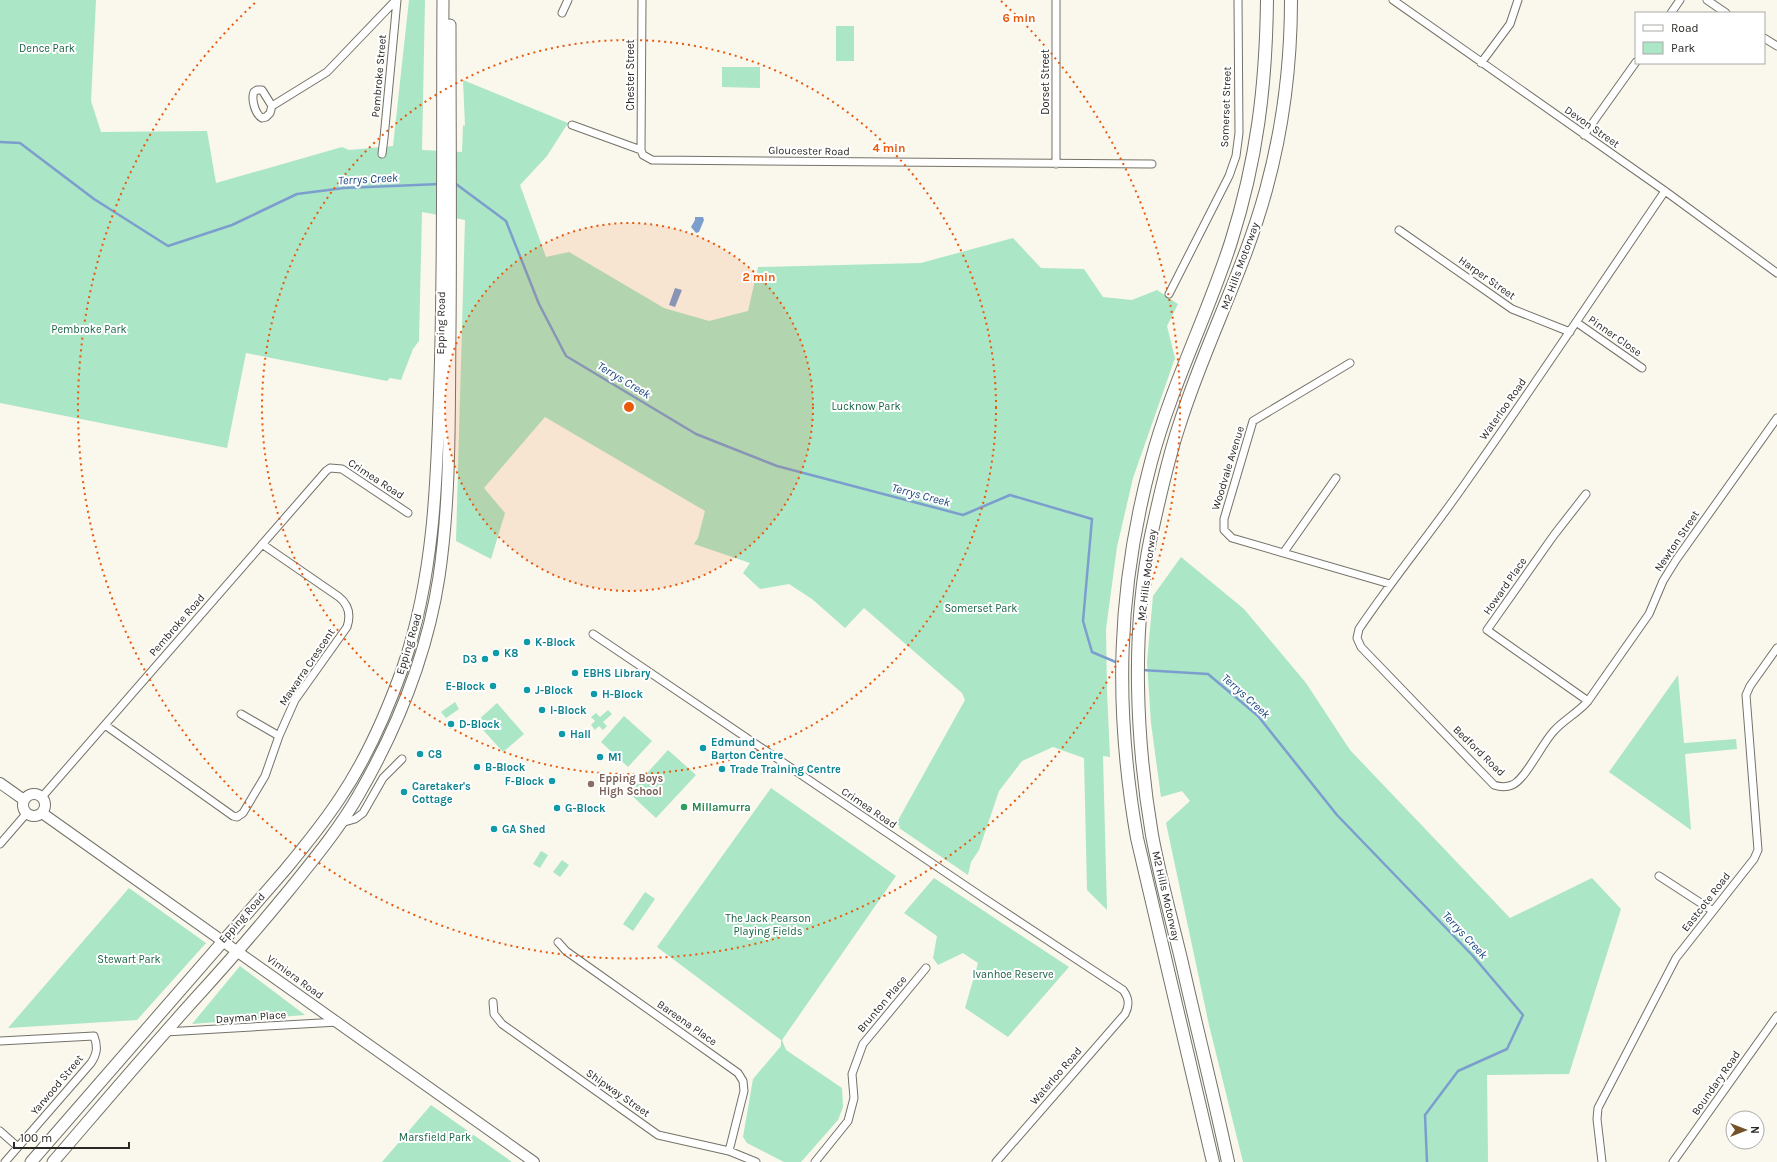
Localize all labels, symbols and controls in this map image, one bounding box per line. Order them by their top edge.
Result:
text: 6 min [1002,11,1036,25]
legend [1635,12,1765,64]
text: Road [1671,21,1699,35]
street label: Pembroke Street [369,34,389,118]
street label: Chester Street [624,39,637,111]
text: Park [1671,41,1696,55]
park label: Dence Park [19,42,75,55]
street label: Dorset Street [1039,49,1052,115]
street label: Somerset Street [1218,66,1234,148]
street label: Devon Street [1562,103,1622,151]
text: 4 min [873,141,905,155]
street label: Gloucester Road [768,144,850,158]
water label: Terrys Creek [338,170,399,188]
street label: M2 Hills Motorway [1218,221,1262,311]
street label: Harper Street [1456,254,1518,302]
text: 2 min [742,270,776,284]
street label: Epping Road [434,291,448,355]
street label: Pinner Close [1586,313,1644,359]
park label: Pembroke Park [51,323,127,336]
water label: Terrys Creek [595,359,654,402]
street label: Waterloo Road [1477,376,1529,442]
centre of rings [622,400,636,414]
park label: Lucknow Park [831,400,901,413]
street label: Woodvale Avenue [1209,424,1247,512]
street label: Crimea Road [346,456,406,502]
water label: Terrys Creek [890,480,953,510]
street label: Newton Street [1652,508,1702,574]
street label: M2 Hills Motorway [1135,529,1159,621]
street label: Howard Place [1480,555,1530,617]
street label: Pembroke Road [146,591,208,659]
park label: Somerset Park [944,602,1018,615]
street label: Epping Road [394,612,424,676]
street label: Mawarra Crescent [276,626,338,708]
place label: K-Block [535,636,576,649]
marker: K-Block [522,637,532,647]
place label: K8 [504,647,518,660]
marker: K8 [491,648,501,658]
place label: D3 [463,653,477,666]
marker: D3 [480,654,490,664]
place label: EBHS Library [583,667,651,680]
marker: EBHS Library [570,668,580,678]
water label: Terrys Creek [1219,671,1274,722]
place label: E-Block [445,680,485,693]
marker: E-Block [488,681,498,691]
place label: J-Block [535,684,574,697]
marker: J-Block [522,685,532,695]
place label: H-Block [602,688,643,701]
marker: H-Block [589,689,599,699]
place label: I-Block [550,704,587,717]
marker: I-Block [537,705,547,715]
place label: D-Block [459,718,500,731]
marker: D-Block [446,719,456,729]
street label: Bedford Road [1450,723,1508,779]
place label: Hall [570,728,591,741]
marker: Hall [557,729,567,739]
place label: Edmund Barton Centre [711,736,783,762]
marker: Edmund Barton Centre [698,743,708,753]
place label: C8 [428,748,442,761]
marker: C8 [415,749,425,759]
place label: M1 [608,751,622,764]
marker: M1 [595,752,605,762]
place label: B-Block [485,761,526,774]
marker: B-Block [472,762,482,772]
place label: Trade Training Centre [730,763,841,776]
marker: Trade Training Centre [717,764,727,774]
place label: Epping Boys High School [599,772,663,798]
place label: F-Block [505,775,544,788]
marker: F-Block [547,776,557,786]
marker: Epping Boys High School [586,779,596,789]
place label: Caretaker's Cottage [412,780,471,806]
street label: Crimea Road [839,785,899,831]
marker: Caretaker's Cottage [399,787,409,797]
place label: Millamurra [692,801,751,814]
place label: G-Block [565,802,606,815]
marker: Millamurra [679,802,689,812]
marker: G-Block [552,803,562,813]
place label: GA Shed [502,823,546,836]
marker: GA Shed [489,824,499,834]
street label: M2 Hills Motorway [1149,850,1183,942]
street label: Eastcote Road [1679,870,1733,934]
street label: Epping Road [216,890,268,946]
water label: Terrys Creek [1439,908,1491,962]
park label: The Jack Pearson Playing Fields [725,912,811,938]
street label: Vimiera Road [264,952,326,1002]
park label: Stewart Park [97,953,161,966]
park label: Ivanhoe Reserve [972,968,1054,981]
street label: Brunton Place [855,973,910,1035]
street label: Bareena Place [655,998,720,1049]
street label: Dayman Place [215,1008,287,1026]
street label: Waterloo Road [1027,1044,1085,1108]
street label: Boundary Road [1689,1048,1743,1118]
street label: Yarwood Street [28,1052,86,1118]
street label: Shipway Street [584,1066,652,1120]
north arrow [1725,1110,1765,1150]
scale bar [14,1124,129,1150]
text: N [1748,1126,1761,1134]
text: 100 m [20,1131,52,1145]
park label: Marsfield Park [399,1131,471,1144]

